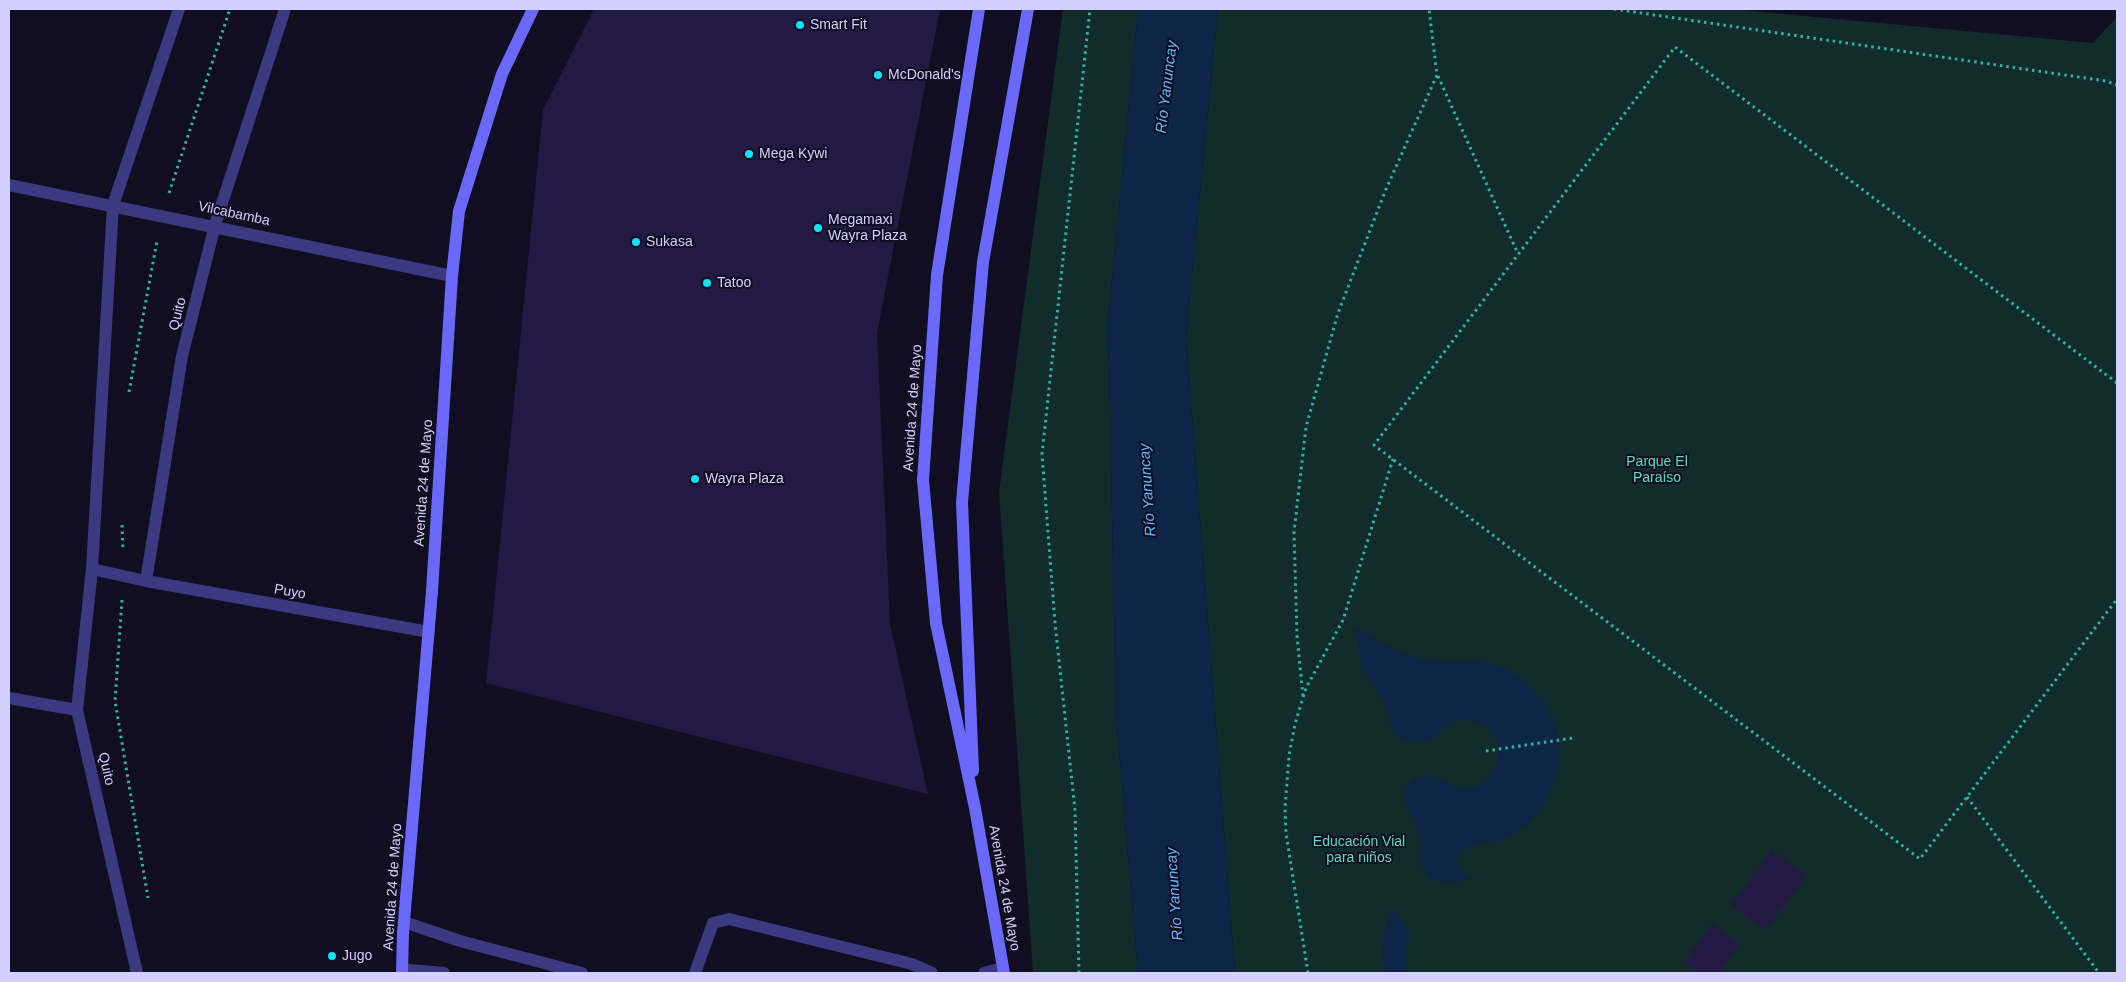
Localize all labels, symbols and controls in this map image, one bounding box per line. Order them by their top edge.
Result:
place label: Smart Fit [810,17,867,33]
marker: Smart Fit [794,19,806,31]
water label: Río Yanuncay [1152,40,1182,134]
place label: McDonald's [888,67,961,83]
marker: McDonald's [872,69,884,81]
place label: Mega Kywi [759,146,827,162]
marker: Mega Kywi [743,148,755,160]
street label: Vilcabamba [197,198,271,230]
place label: Megamaxi Wayra Plaza [828,212,907,244]
marker: Megamaxi Wayra Plaza [812,222,824,234]
place label: Sukasa [646,234,693,250]
marker: Sukasa [630,236,642,248]
place label: Tatoo [717,275,751,291]
marker: Tatoo [701,277,713,289]
street label: Quito [166,296,190,332]
street label: Avenida 24 de Mayo [900,344,926,472]
street label: Avenida 24 de Mayo [411,419,437,547]
water label: Río Yanuncay [1136,443,1160,537]
park label: Parque El Paraíso [1626,454,1688,487]
place label: Wayra Plaza [705,471,784,487]
marker: Wayra Plaza [689,473,701,485]
street label: Puyo [273,581,307,603]
street label: Quito [94,751,118,787]
street label: Avenida 24 de Mayo [380,823,406,951]
street label: Avenida 24 de Mayo [985,824,1023,952]
park label: Educación Vial para niños [1313,834,1405,866]
water label: Río Yanuncay [1163,847,1187,941]
place label: Jugo [342,948,372,964]
marker: Jugo [326,950,338,962]

